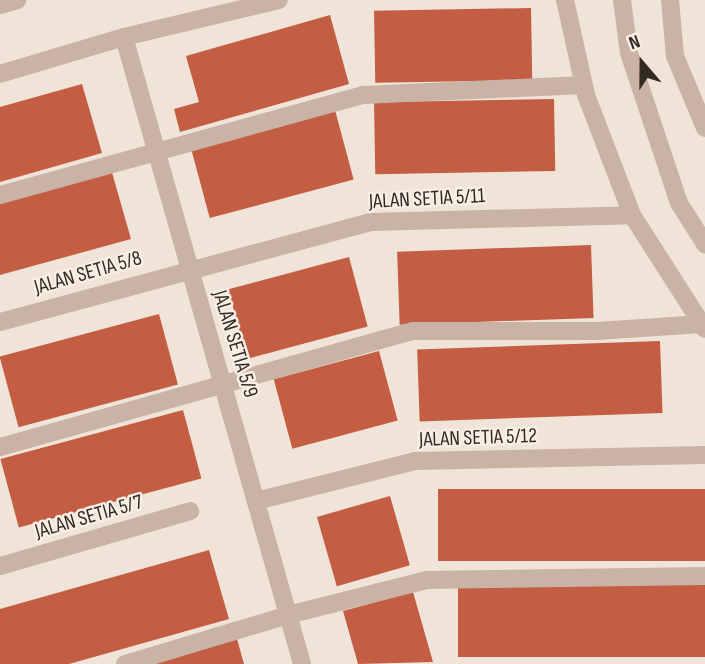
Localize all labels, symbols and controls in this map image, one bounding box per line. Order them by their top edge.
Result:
north arrow [607,28,677,98]
text: N [626,30,643,55]
street label: JALAN SETIA 5/11 [368,183,486,215]
street label: JALAN SETIA 5/8 [31,246,145,300]
street label: JALAN SETIA 5/9 [207,287,263,401]
street label: JALAN SETIA 5/12 [419,423,537,453]
street label: JALAN SETIA 5/7 [32,490,146,544]

